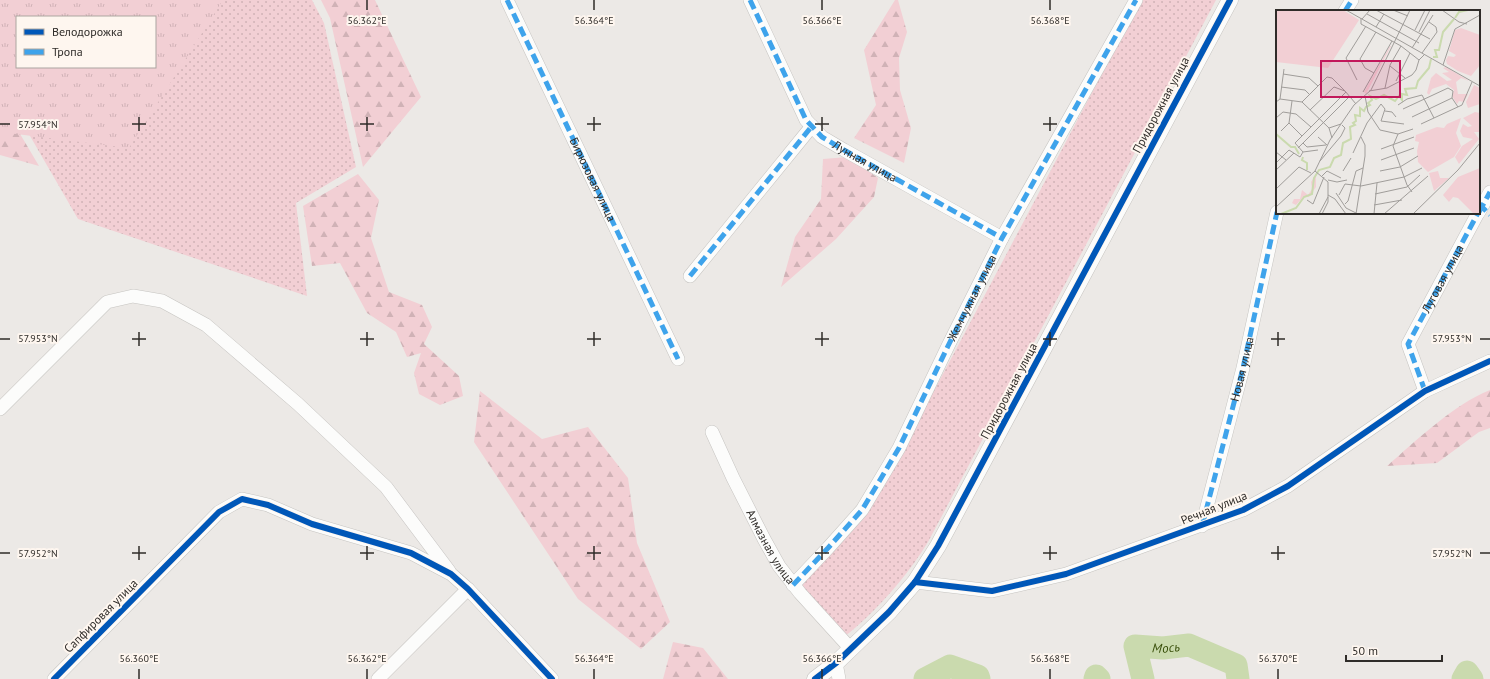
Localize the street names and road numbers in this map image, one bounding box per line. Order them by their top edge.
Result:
street label: Придорожная улица [1129,54,1192,155]
street label: Бирюзовая улица [567,135,619,224]
street label: Лунная улица [829,136,900,185]
street label: Луговая улица [1418,242,1467,316]
street label: Жемчужная улица [943,252,999,344]
street label: Новая улица [1227,335,1257,403]
street label: Придорожная улица [977,340,1040,441]
street label: Речная улица [1178,487,1249,528]
street label: Алмазная улица [743,507,798,587]
street label: Сапфировая улица [61,576,141,656]

